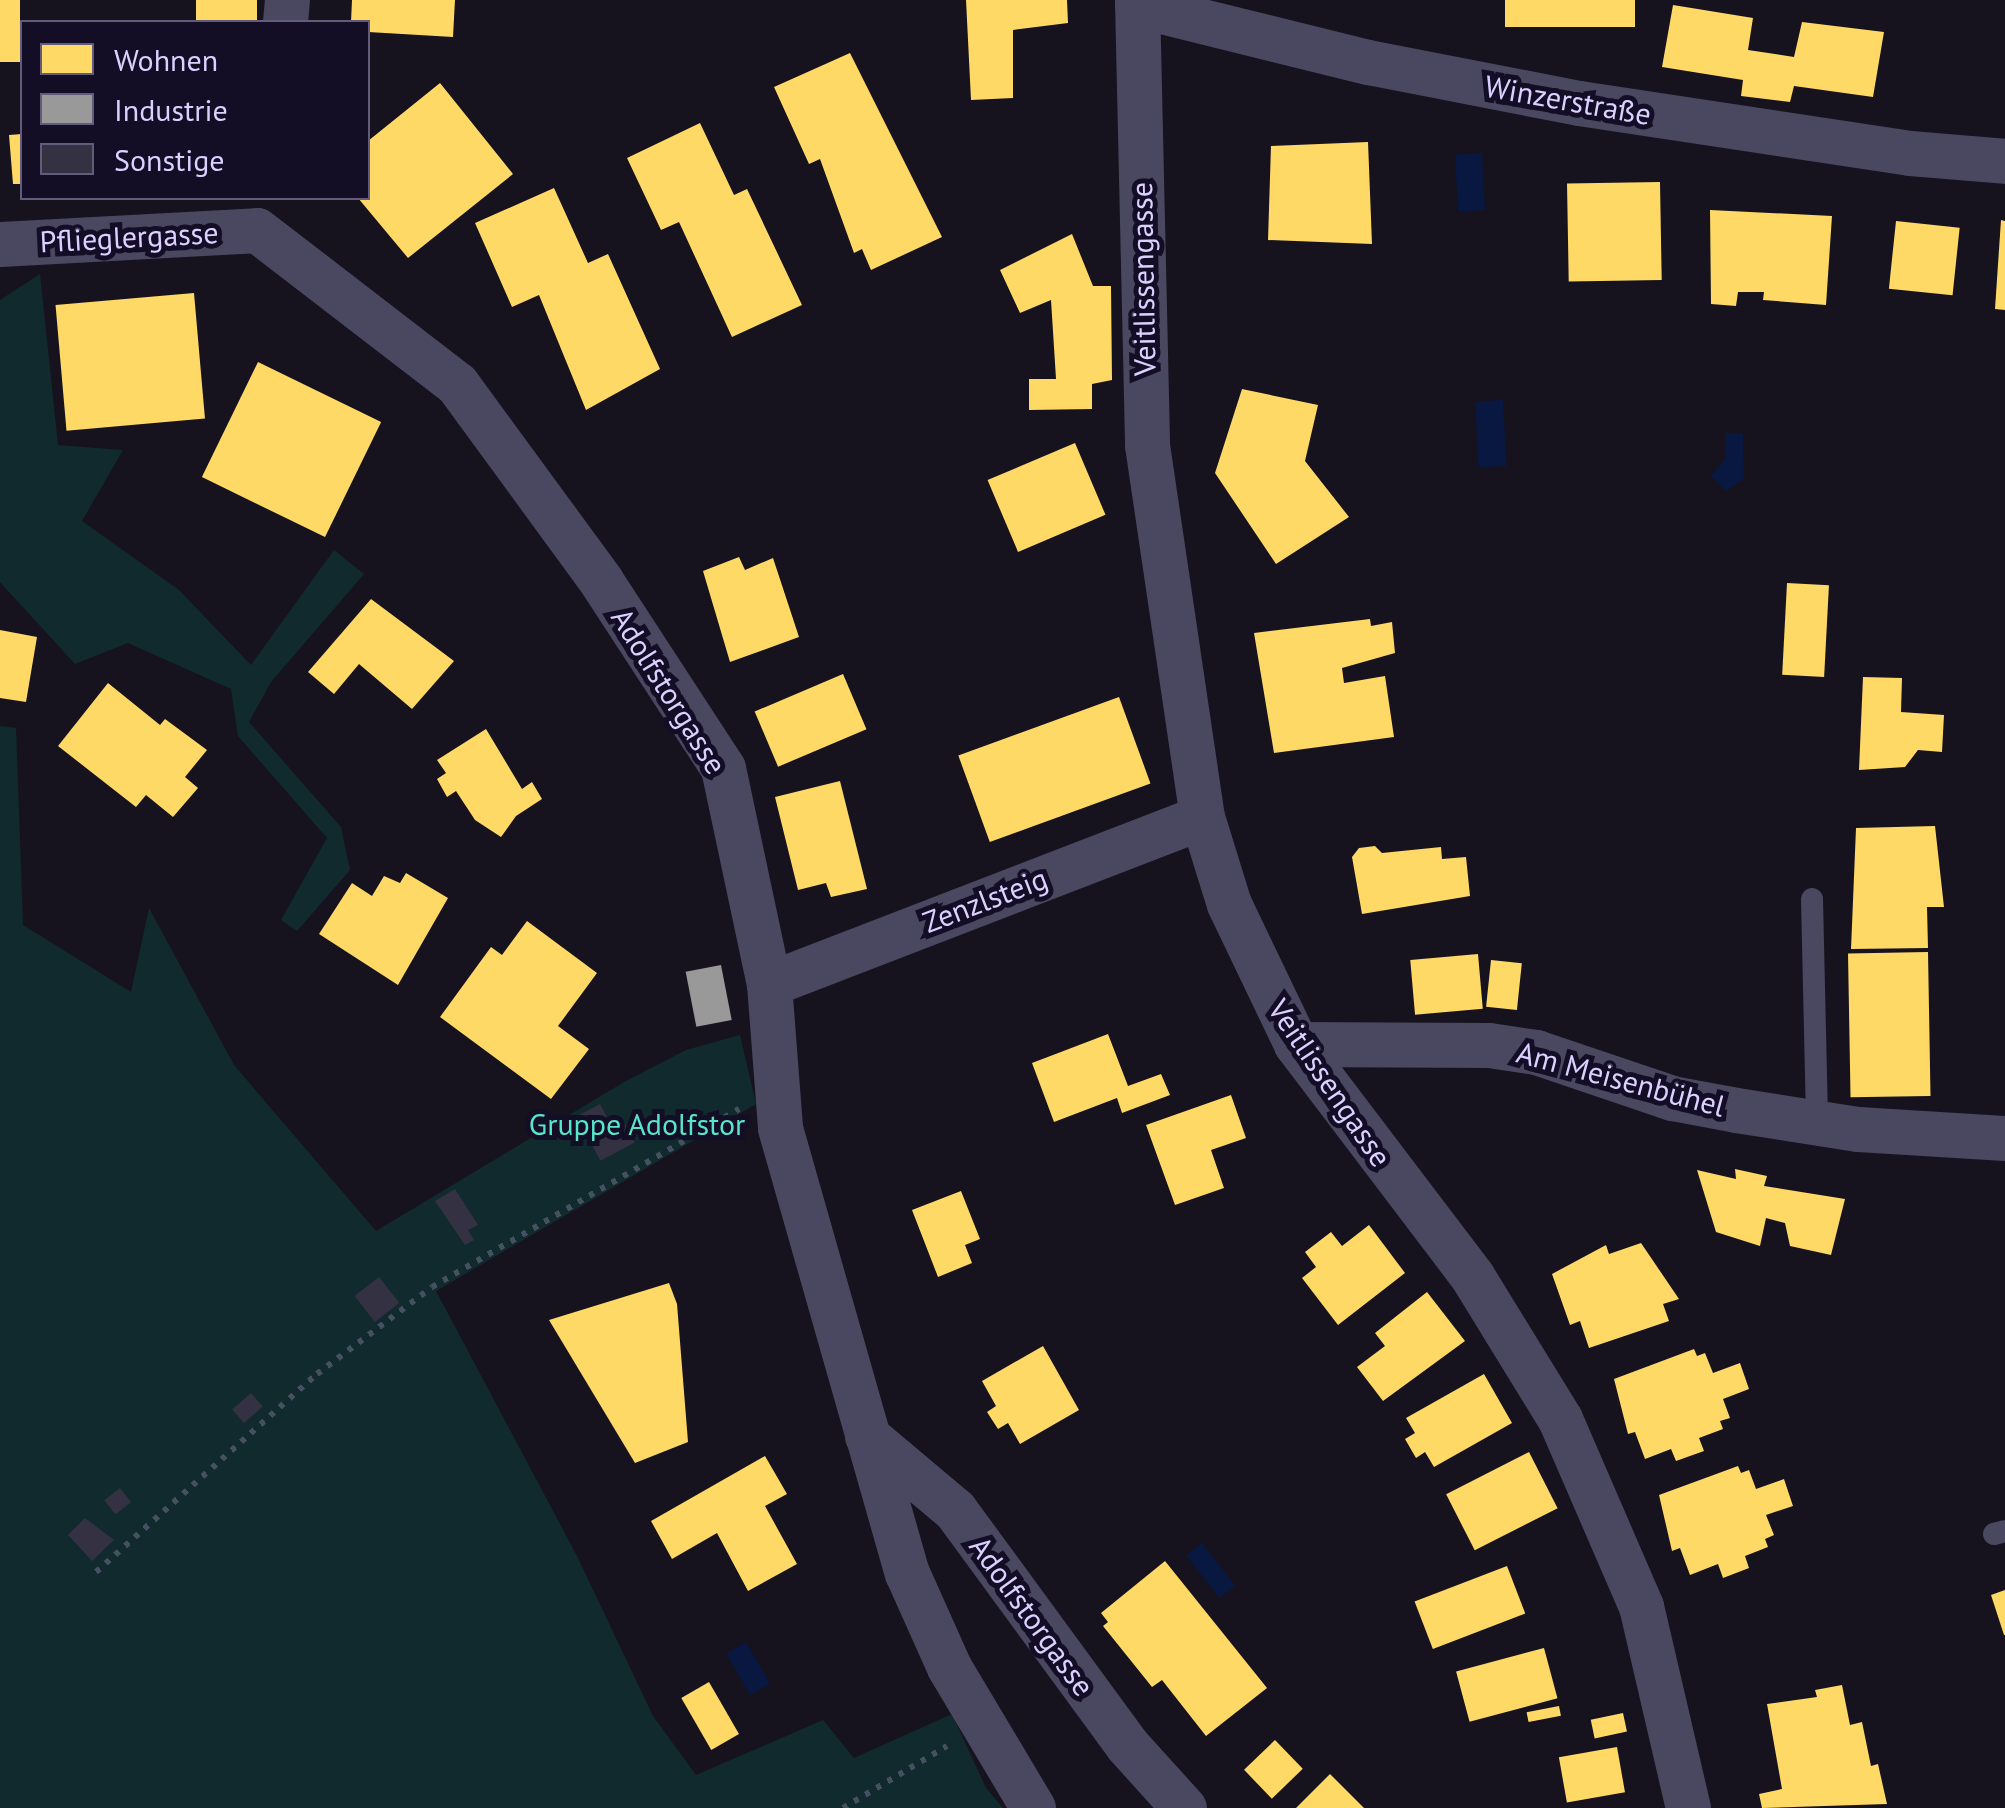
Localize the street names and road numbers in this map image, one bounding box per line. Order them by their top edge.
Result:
street label: Winzerstraße [1482,68,1654,132]
street label: Veitlissengasse [1123,182,1163,376]
street label: Pflieglergasse [39,214,219,260]
street label: Adolfstorgasse [604,602,734,780]
street label: Zenzlsteig [918,860,1052,940]
street label: Veitlissengasse [1261,993,1399,1173]
street label: Am Meisenbühel [1513,1034,1729,1124]
street label: Adolfstorgasse [962,1529,1102,1703]

